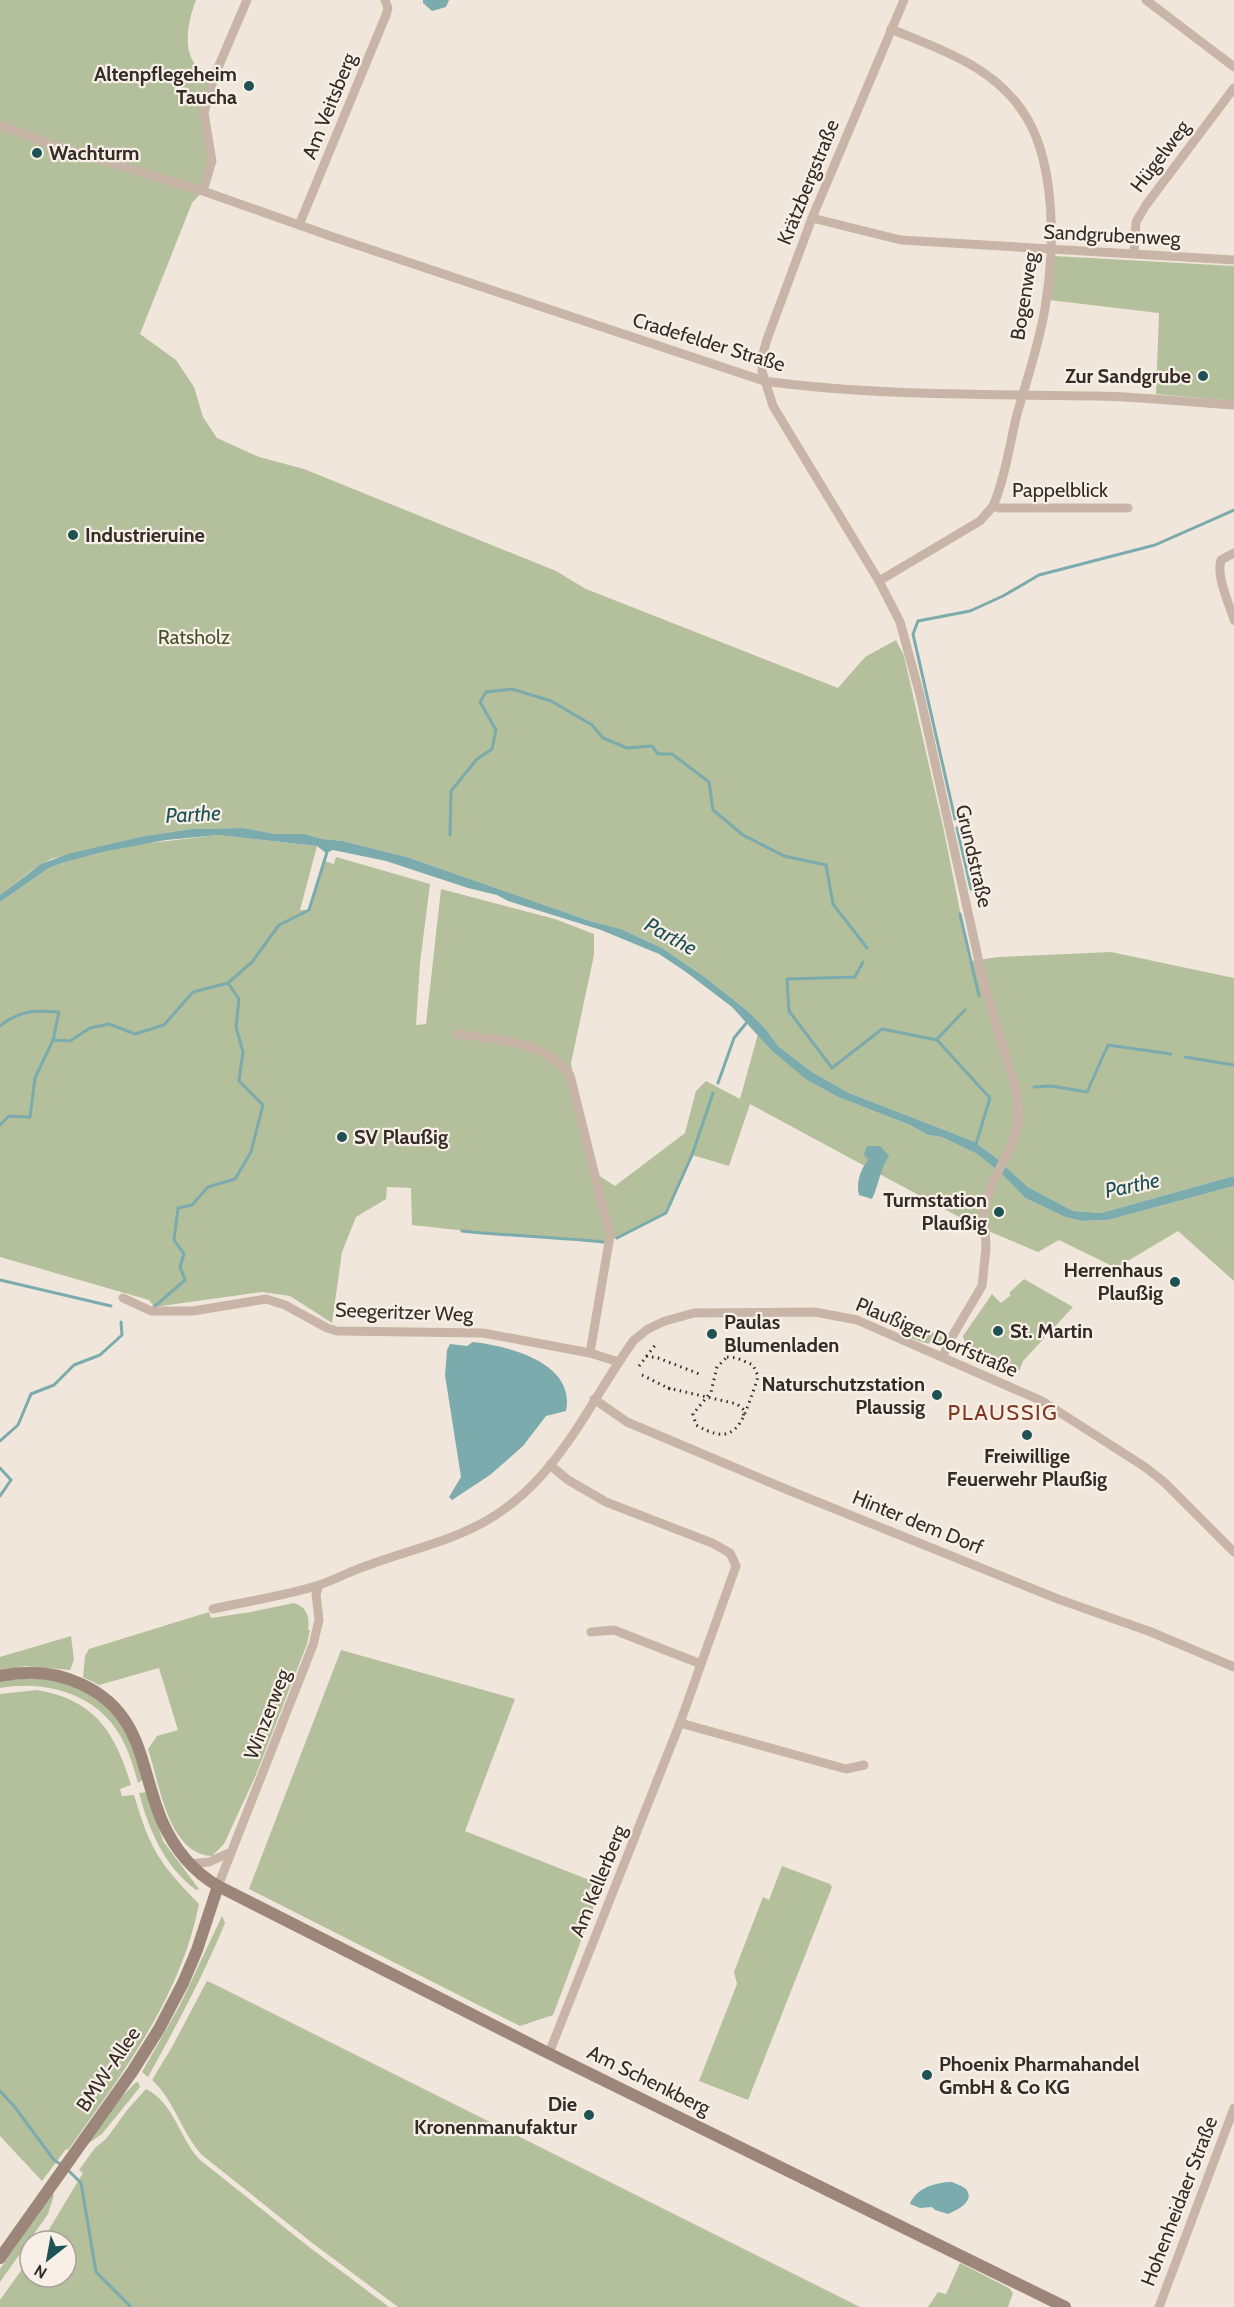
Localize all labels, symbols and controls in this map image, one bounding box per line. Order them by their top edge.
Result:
street label: Am Veitsberg [297,48,362,163]
place label: Altenpflegeheim Taucha [94,62,237,109]
marker: Altenpflegeheim Taucha [242,79,256,93]
street label: Hügelweg [1125,114,1195,197]
street label: Krätzbergstraße [772,116,844,248]
place label: Wachturm [49,141,139,165]
marker: Wachturm [30,146,44,160]
street label: Sandgrubenweg [1043,219,1182,251]
street label: Bogenweg [1005,249,1043,342]
street label: Cradefelder Straße [630,307,788,377]
place label: Zur Sandgrube [1065,364,1191,388]
marker: Zur Sandgrube [1196,369,1210,383]
street label: Pappelblick [1012,478,1108,502]
place label: Industrieruine [85,523,205,547]
marker: Industrieruine [66,528,80,542]
park label: Ratsholz [158,625,230,649]
water label: Parthe [165,800,222,828]
street label: Grundstraße [951,802,997,910]
water label: Parthe [641,912,702,961]
place label: SV Plaußig [354,1125,448,1149]
marker: SV Plaußig [335,1130,349,1144]
water label: Parthe [1102,1167,1162,1203]
place label: Turmstation Plaußig [883,1188,987,1235]
marker: Turmstation Plaußig [992,1205,1006,1219]
place label: Herrenhaus Plaußig [1064,1258,1163,1305]
marker: Herrenhaus Plaußig [1168,1275,1182,1289]
street label: Plaußiger Dorfstraße [852,1292,1022,1382]
street label: Seegeritzer Weg [334,1298,475,1326]
place label: Paulas Blumenladen [724,1310,839,1357]
place label: St. Martin [1010,1319,1093,1343]
marker: St. Martin [991,1324,1005,1338]
marker: Paulas Blumenladen [705,1327,719,1341]
place label: Naturschutzstation Plaussig [762,1372,925,1419]
marker: Naturschutzstation Plaussig [930,1388,944,1402]
district label: PLAUSSIG [948,1399,1058,1426]
marker: Freiwillige Feuerwehr Plaußig [1020,1428,1034,1442]
place label: Freiwillige Feuerwehr Plaußig [947,1444,1107,1491]
street label: Hinter dem Dorf [849,1485,987,1559]
street label: Winzerweg [239,1665,296,1762]
street label: Am Kellerberg [565,1821,632,1940]
street label: BMW-Allee [71,2022,145,2116]
street label: Am Schenkberg [584,2040,715,2121]
place label: Phoenix Pharmahandel GmbH & Co KG [939,2052,1139,2099]
marker: Phoenix Pharmahandel GmbH & Co KG [920,2068,934,2082]
place label: Die Kronenmanufaktur [414,2092,577,2139]
marker: Die Kronenmanufaktur [582,2108,596,2122]
street label: Hohenheidaer Straße [1136,2113,1222,2289]
north arrow [18,2229,78,2289]
text: N [31,2260,50,2282]

